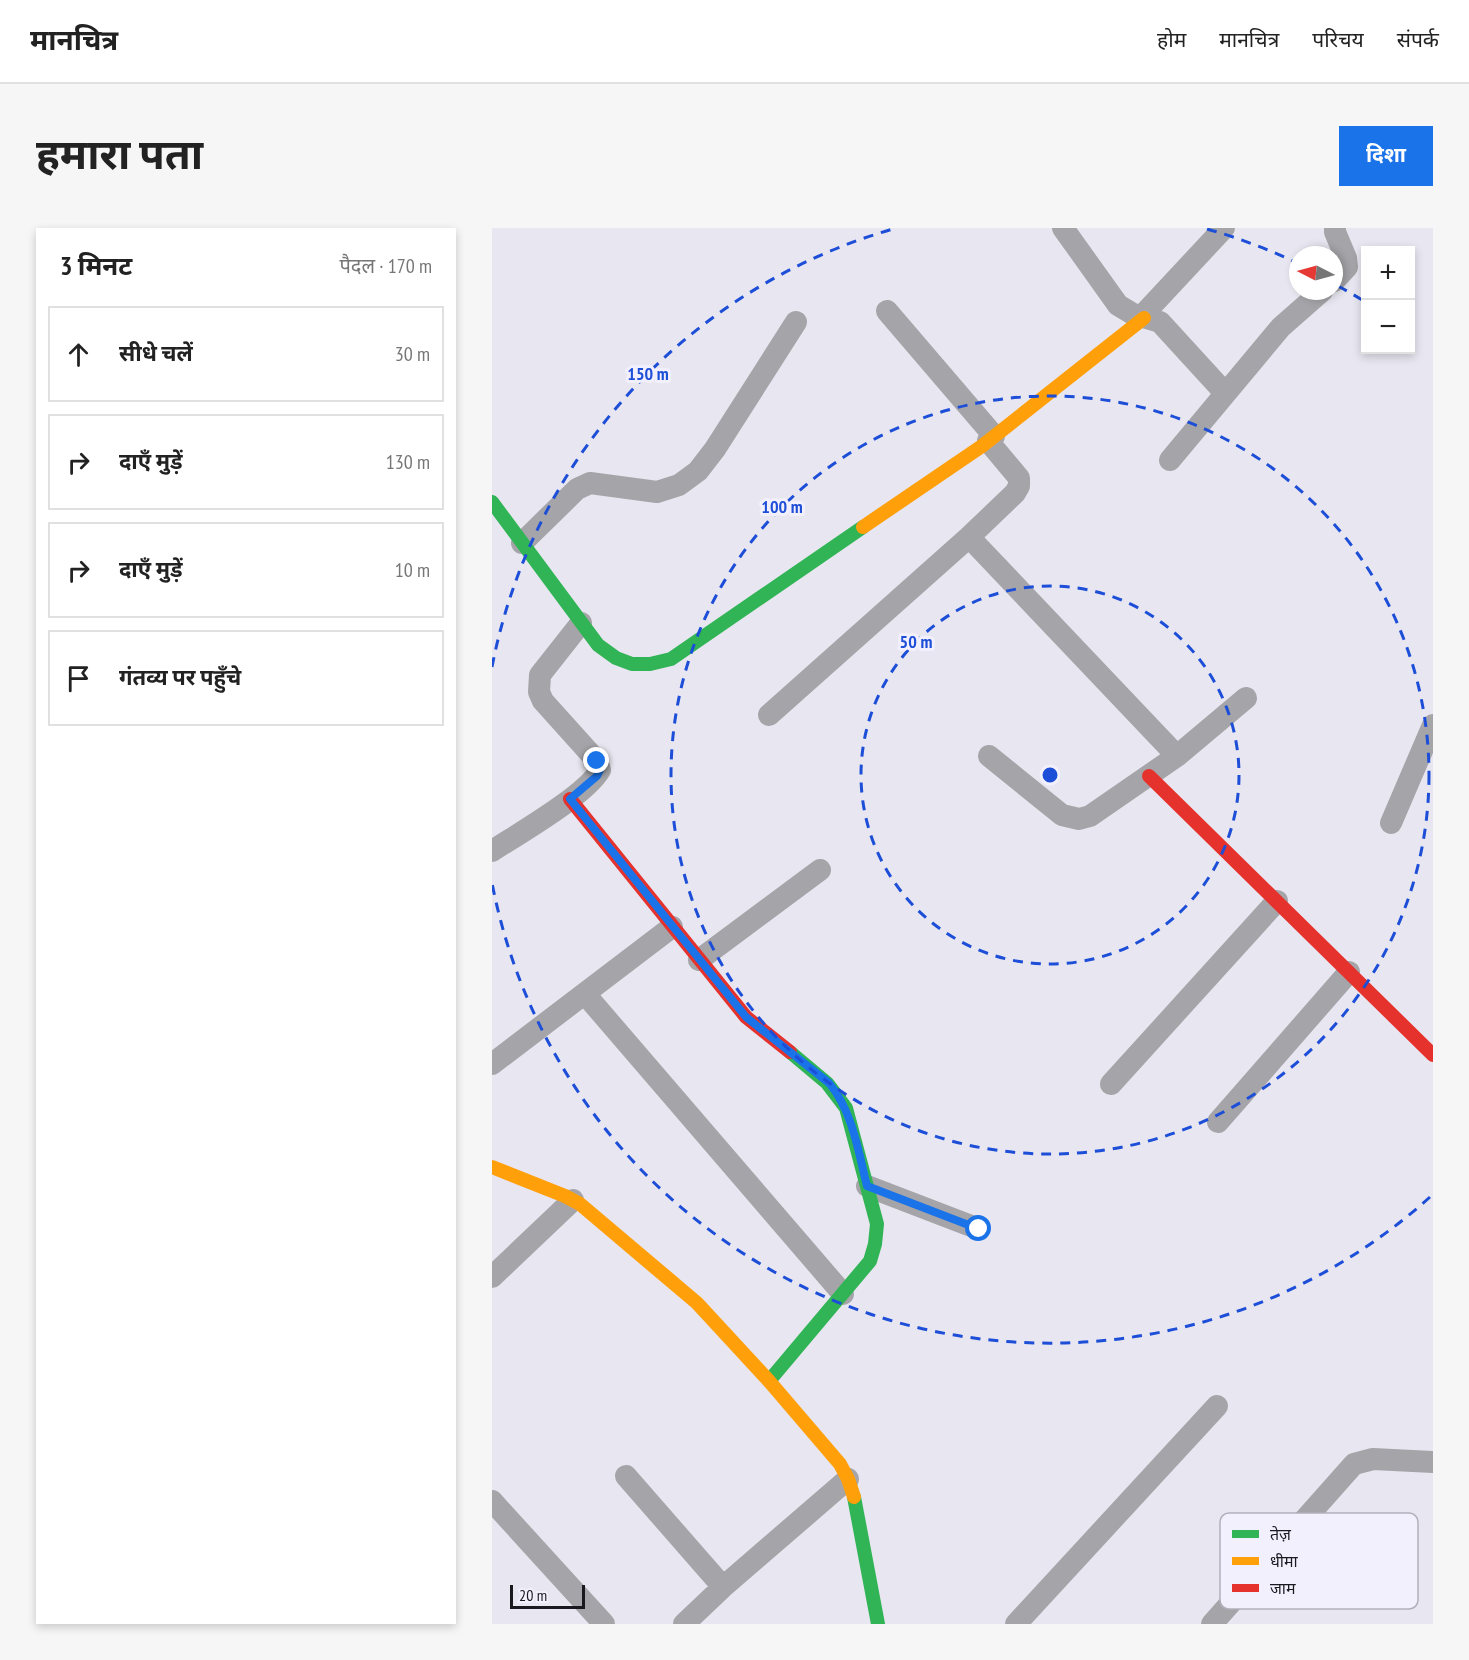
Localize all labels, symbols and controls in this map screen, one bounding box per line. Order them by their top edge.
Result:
text: मानचित्र [30,21,118,58]
text: होम [1157,26,1186,53]
text: मानचित्र [1219,26,1279,53]
text: परिचय [1312,26,1364,53]
text: संपर्क [1397,26,1439,53]
text: हमारा पता [36,126,203,181]
button: दिशा [1339,126,1433,186]
north arrow [1289,246,1343,300]
map controls [1361,246,1415,354]
button: + [1361,246,1415,300]
text: 3 मिनट [60,249,132,282]
text: पैदल · 170 m [339,253,432,279]
button: − [1361,300,1415,354]
icon: ahead [62,338,95,371]
text: सीधे चलें [119,339,193,367]
text: 30 m [395,341,430,367]
text: 150 m [627,362,669,385]
icon: right [62,446,95,479]
text: दाएँ मुड़ें [119,447,183,475]
text: 130 m [386,449,430,475]
text: 100 m [761,495,803,518]
icon: right [62,554,95,587]
text: दाएँ मुड़ें [119,555,183,583]
text: 10 m [395,557,430,583]
text: 50 m [900,630,932,653]
icon: arrive [62,662,95,695]
text: गंतव्य पर पहुँचे [119,663,241,691]
route end [583,747,609,773]
centre of rings [1040,765,1060,785]
route start [965,1215,991,1241]
legend [1220,1513,1418,1609]
text: तेज़ [1270,1524,1292,1544]
text: धीमा [1270,1551,1299,1571]
text: जाम [1270,1578,1296,1598]
scale bar [510,1582,585,1610]
text: 20 m [519,1585,547,1605]

